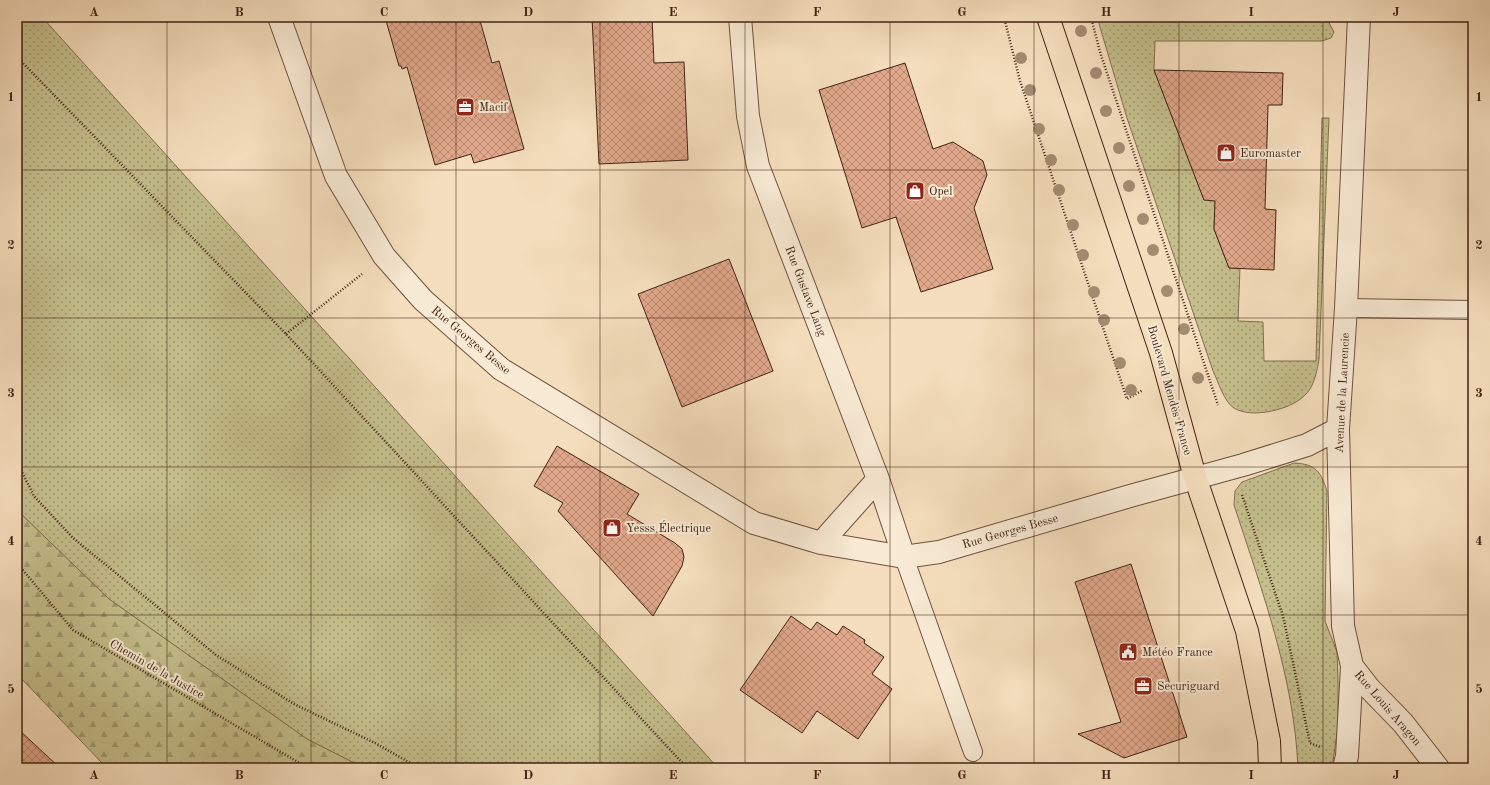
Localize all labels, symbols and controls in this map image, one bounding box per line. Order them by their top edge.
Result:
text: A [89,6,99,19]
text: B [234,6,244,19]
text: C [380,6,388,19]
text: D [523,6,533,19]
text: E [669,6,678,19]
text: F [813,6,822,19]
text: G [957,6,967,19]
text: H [1101,6,1112,19]
text: I [1248,6,1254,19]
text: J [1392,6,1400,19]
text: 1 [7,91,15,104]
text: 1 [1475,91,1483,104]
office icon: Macif [454,96,476,118]
place label: Macif [479,102,508,114]
shop icon: Euromaster [1215,142,1237,164]
place label: Euromaster [1240,148,1301,160]
shop icon: Opel [904,180,926,202]
place label: Opel [929,186,952,198]
text: 2 [7,239,15,252]
text: 2 [1475,239,1483,252]
street label: Rue Gustave Lang [782,245,828,339]
street label: Rue Georges Besse [428,304,513,378]
street label: Boulevard Mendès France [1145,324,1193,457]
street label: Avenue de la Laurencie [1334,332,1352,454]
text: 3 [7,387,15,400]
text: 3 [1475,387,1483,400]
street label: Rue Georges Besse [961,512,1060,551]
shop icon: Yesss Électrique [601,517,623,539]
place label: Yesss Électrique [626,520,711,535]
text: 4 [7,535,15,548]
text: 4 [1475,535,1483,548]
street label: Chemin de la Justice [107,638,206,702]
public building icon: Météo France [1117,641,1139,663]
place label: Météo France [1142,647,1213,659]
street label: Rue Louis Aragon [1352,669,1423,749]
office icon: Securiguard [1132,675,1154,697]
place label: Securiguard [1157,681,1220,693]
text: 5 [7,683,15,696]
text: 5 [1475,683,1483,696]
text: A [89,769,99,782]
text: B [234,769,244,782]
text: C [380,769,388,782]
text: D [523,769,533,782]
text: E [669,769,678,782]
text: F [813,769,822,782]
text: G [957,769,967,782]
text: H [1101,769,1112,782]
text: I [1248,769,1254,782]
text: J [1392,769,1400,782]

